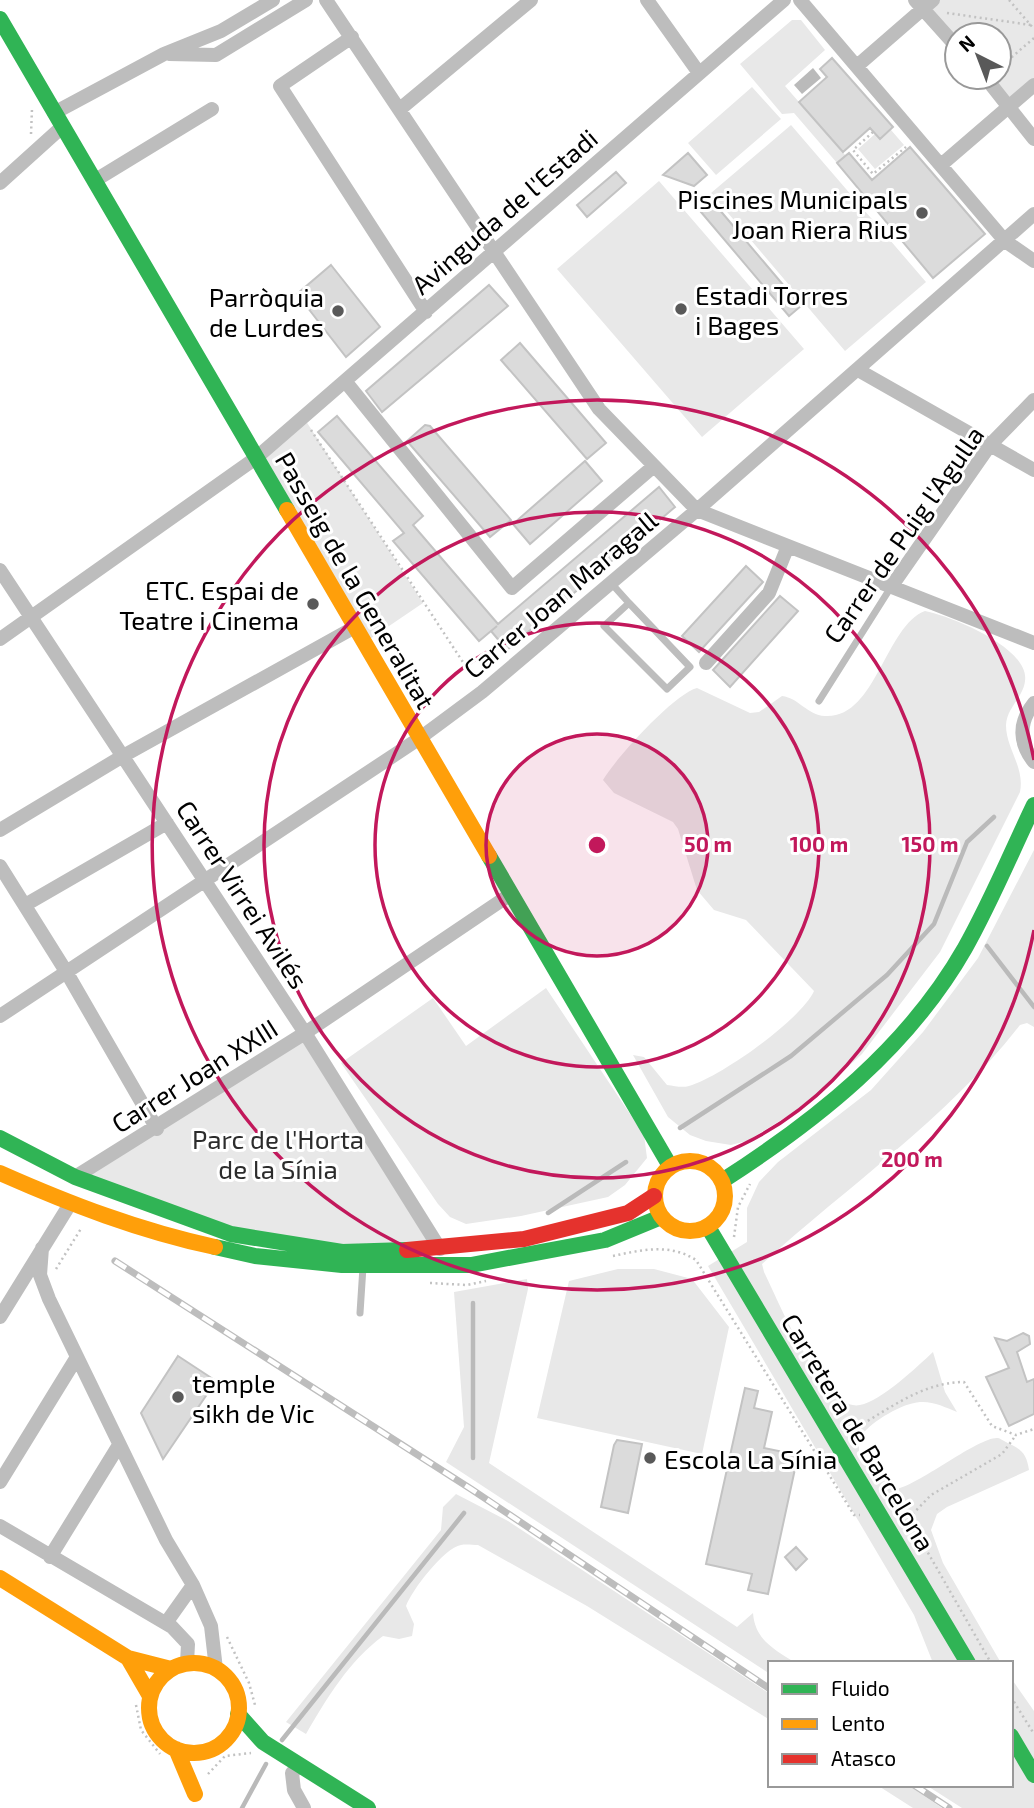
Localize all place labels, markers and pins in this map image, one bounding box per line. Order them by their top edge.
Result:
place label: Piscines Municipals Joan Riera Rius [677,183,908,244]
marker: Piscines Municipals Joan Riera Rius [914,205,930,221]
place label: Estadi Torres i Bages [695,279,848,340]
place label: Parròquia de Lurdes [209,281,324,342]
marker: Estadi Torres i Bages [673,301,689,317]
marker: Parròquia de Lurdes [330,303,346,319]
place label: ETC. Espai de Teatre i Cinema [119,574,299,635]
marker: ETC. Espai de Teatre i Cinema [305,596,321,612]
centre of rings [585,833,609,857]
place label: temple sikh de Vic [192,1367,315,1428]
marker: temple sikh de Vic [170,1389,186,1405]
place label: Escola La Sínia [664,1443,837,1474]
marker: Escola La Sínia [642,1450,658,1466]

